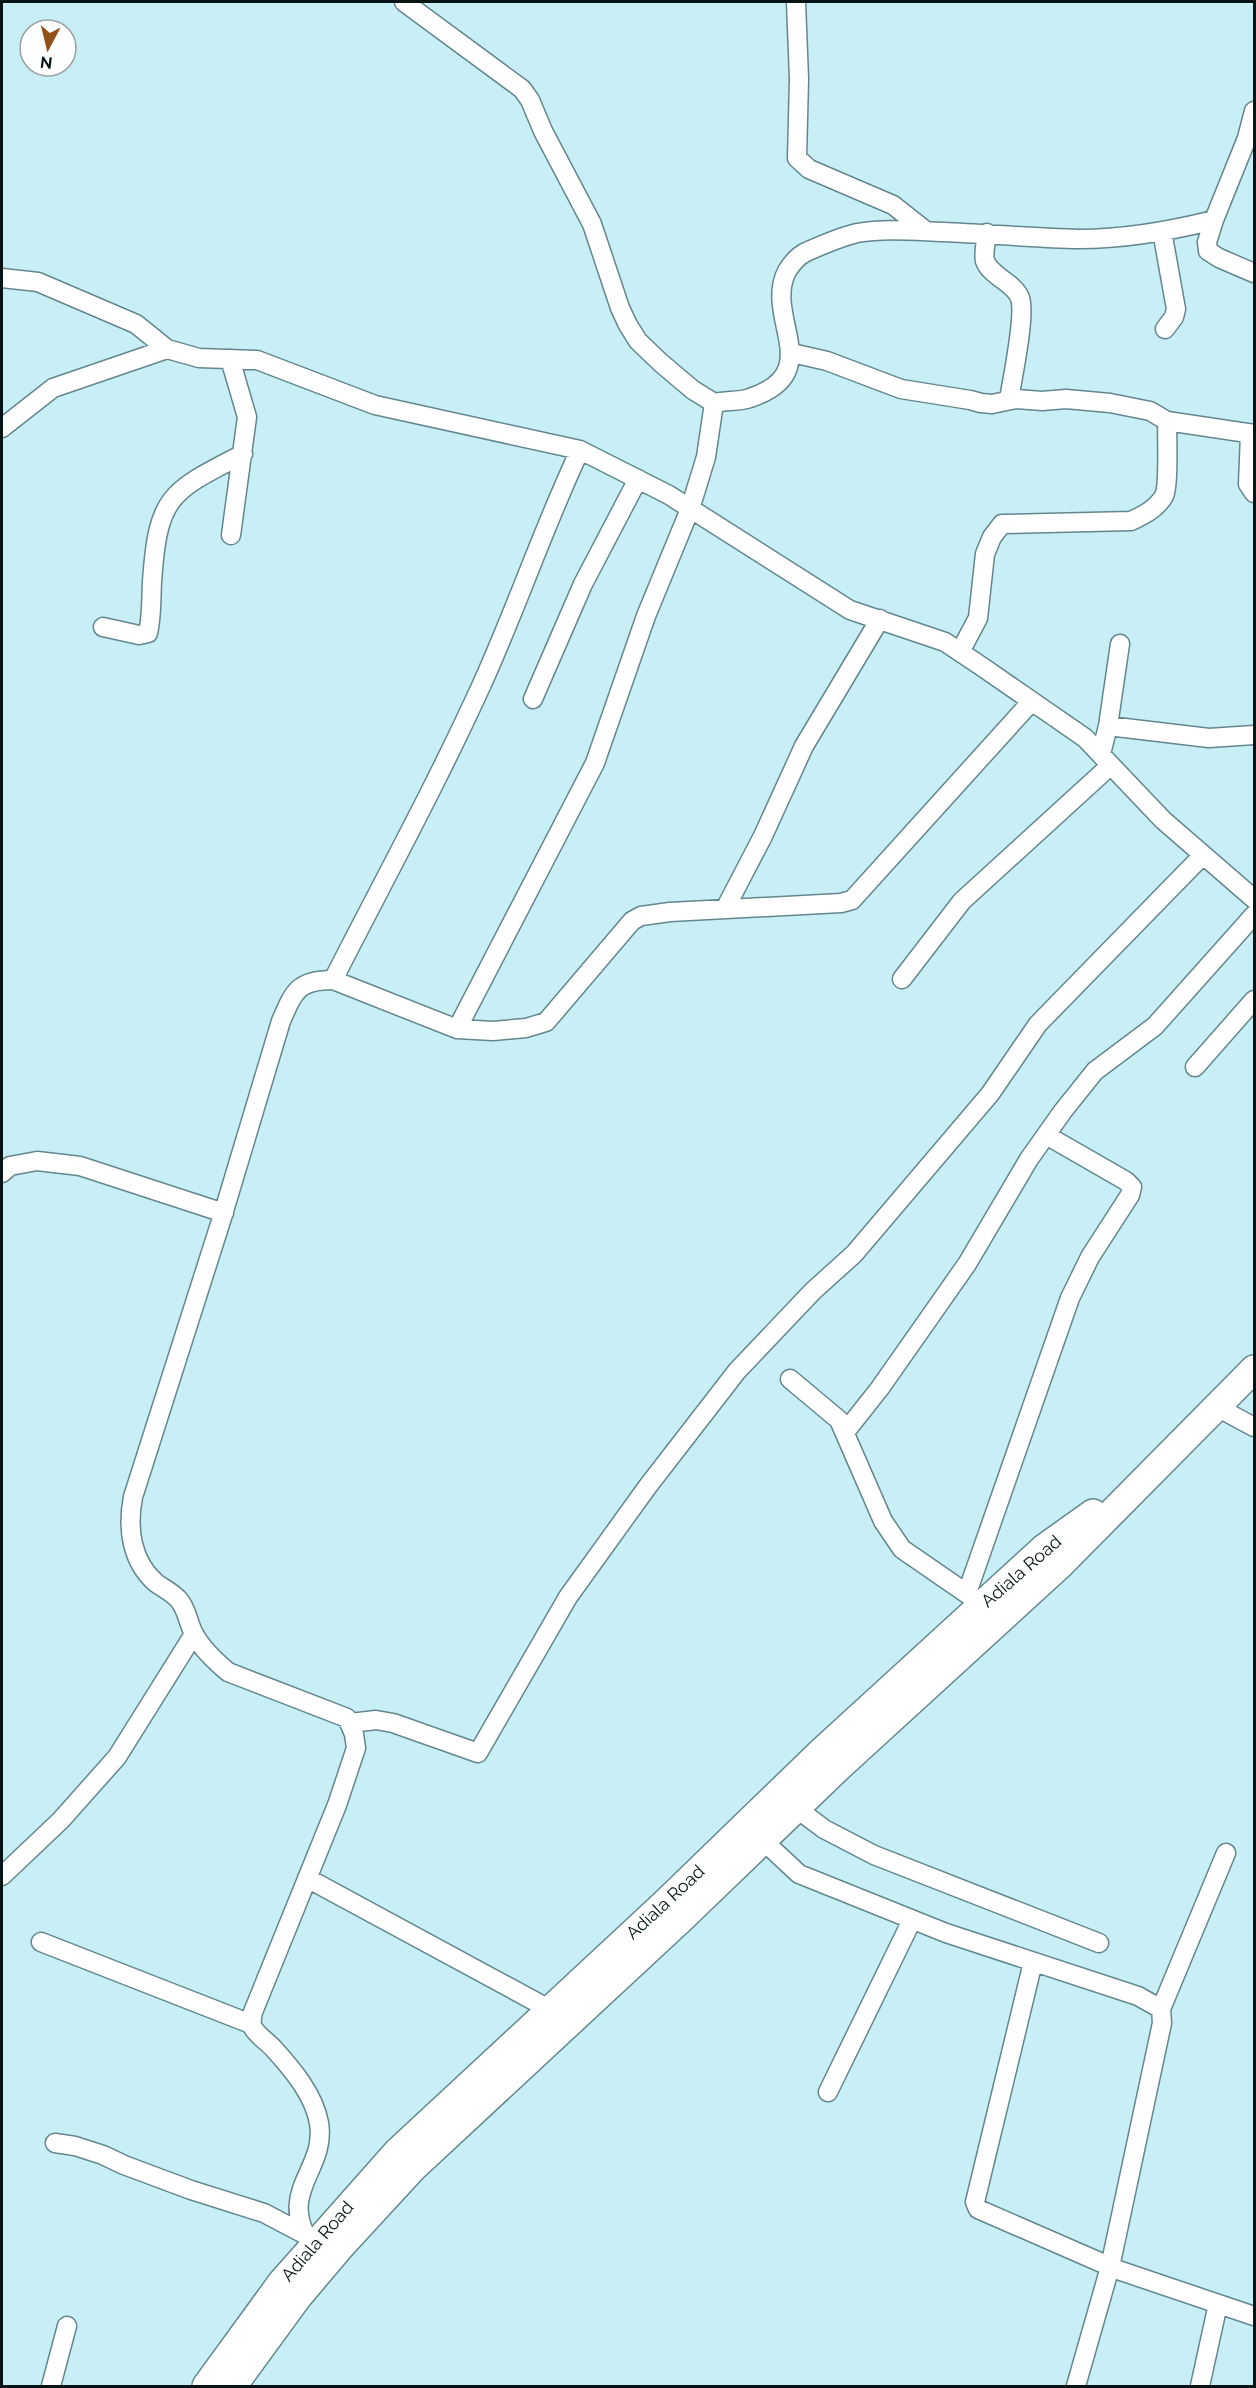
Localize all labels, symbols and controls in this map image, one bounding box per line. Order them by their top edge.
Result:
north arrow [18,18,78,78]
text: N [39,52,53,73]
street label: Adiala Road [977,1530,1065,1612]
street label: Adiala Road [622,1860,708,1944]
street label: Adiala Road [276,2197,358,2285]

